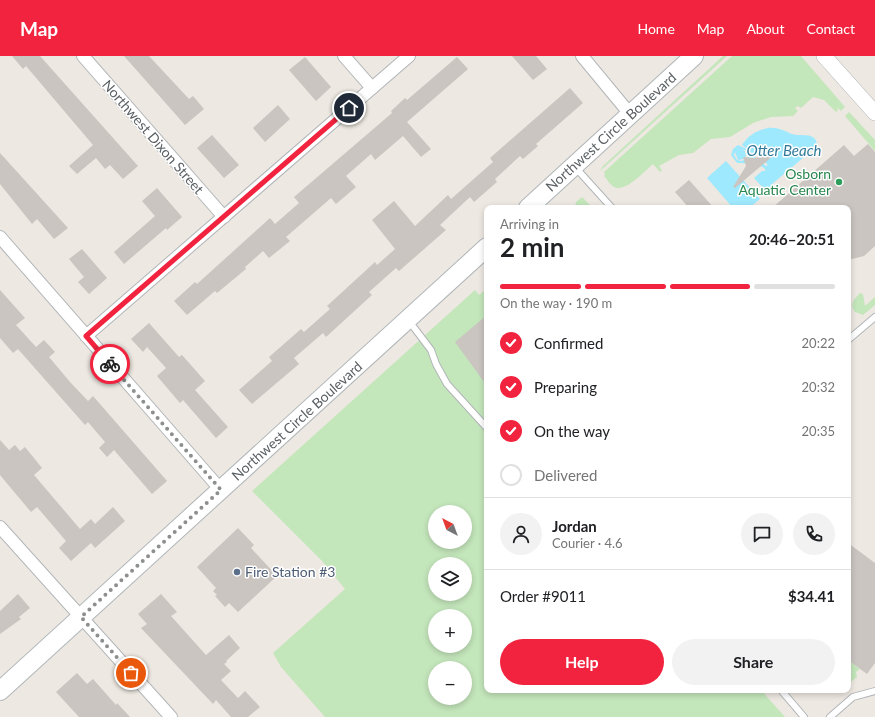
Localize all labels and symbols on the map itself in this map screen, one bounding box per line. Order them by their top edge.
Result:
street label: Northwest Circle Boulevard [542,69,679,195]
street label: Northwest Dixon Street [99,76,208,197]
pin [332,91,366,125]
water label: Otter Beach [747,141,821,159]
place label: Osborn Aquatic Center [738,165,831,198]
marker: Osborn Aquatic Center [834,177,844,187]
courier [90,344,130,384]
street label: Northwest Circle Boulevard [228,358,365,484]
north arrow [428,505,472,549]
place label: Fire Station #3 [245,563,335,580]
marker: Fire Station #3 [232,567,242,577]
pin [114,656,148,690]

